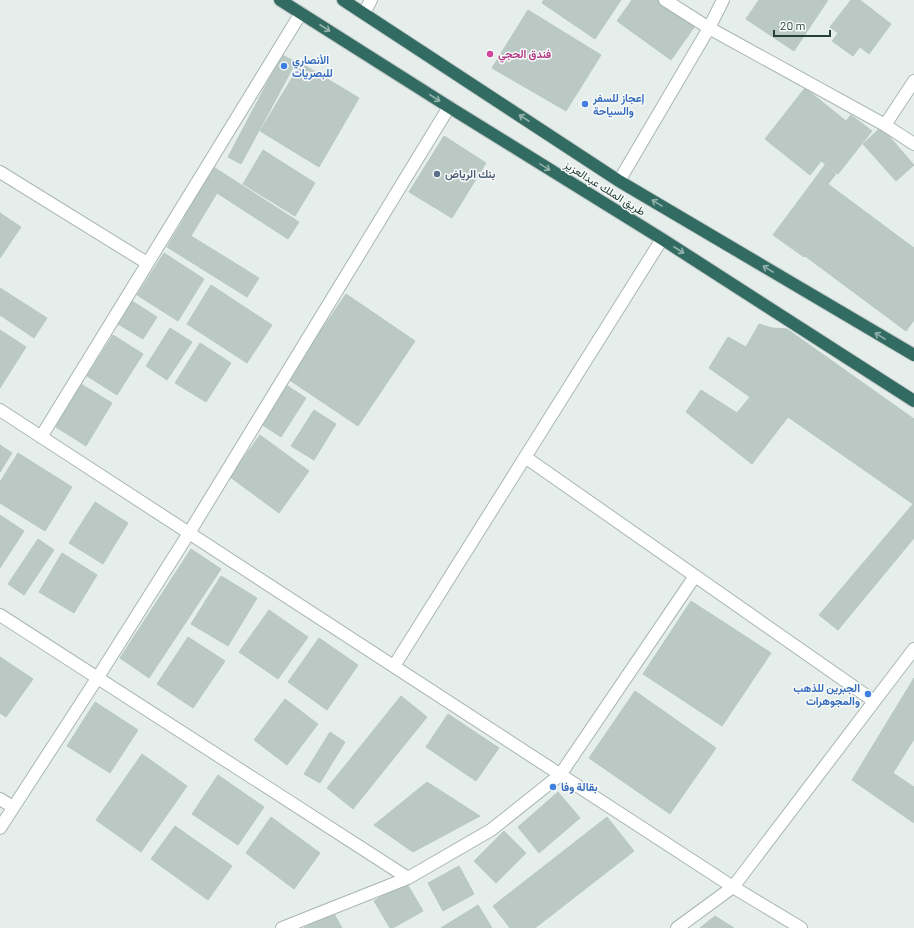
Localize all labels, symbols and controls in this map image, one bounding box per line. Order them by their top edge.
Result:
scale bar [774,12,830,38]
text: 20 m [780,18,806,32]
one-way arrow [319,24,330,32]
place label: فندق الحجي [498,47,551,63]
marker: فندق الحجي [485,49,495,59]
place label: الأنصاري للبصريات [292,53,333,80]
marker: الأنصاري للبصريات [279,61,289,71]
place label: إعجاز للسفر والسياحة [592,91,644,118]
one-way arrow [429,94,440,102]
marker: إعجاز للسفر والسياحة [580,99,590,109]
one-way arrow [518,114,529,122]
street label: طريق الملك عبدالعزيز [561,157,648,219]
one-way arrow [539,163,550,171]
place label: بنك الرياض [445,167,495,181]
marker: بنك الرياض [432,169,442,179]
one-way arrow [651,199,663,207]
one-way arrow [673,247,685,255]
one-way arrow [763,265,775,273]
one-way arrow [874,331,886,339]
place label: الجبرين للذهب والمجوهرات [793,681,860,708]
marker: الجبرين للذهب والمجوهرات [863,689,873,699]
place label: بقالة وفا [561,780,597,794]
marker: بقالة وفا [548,782,558,792]

